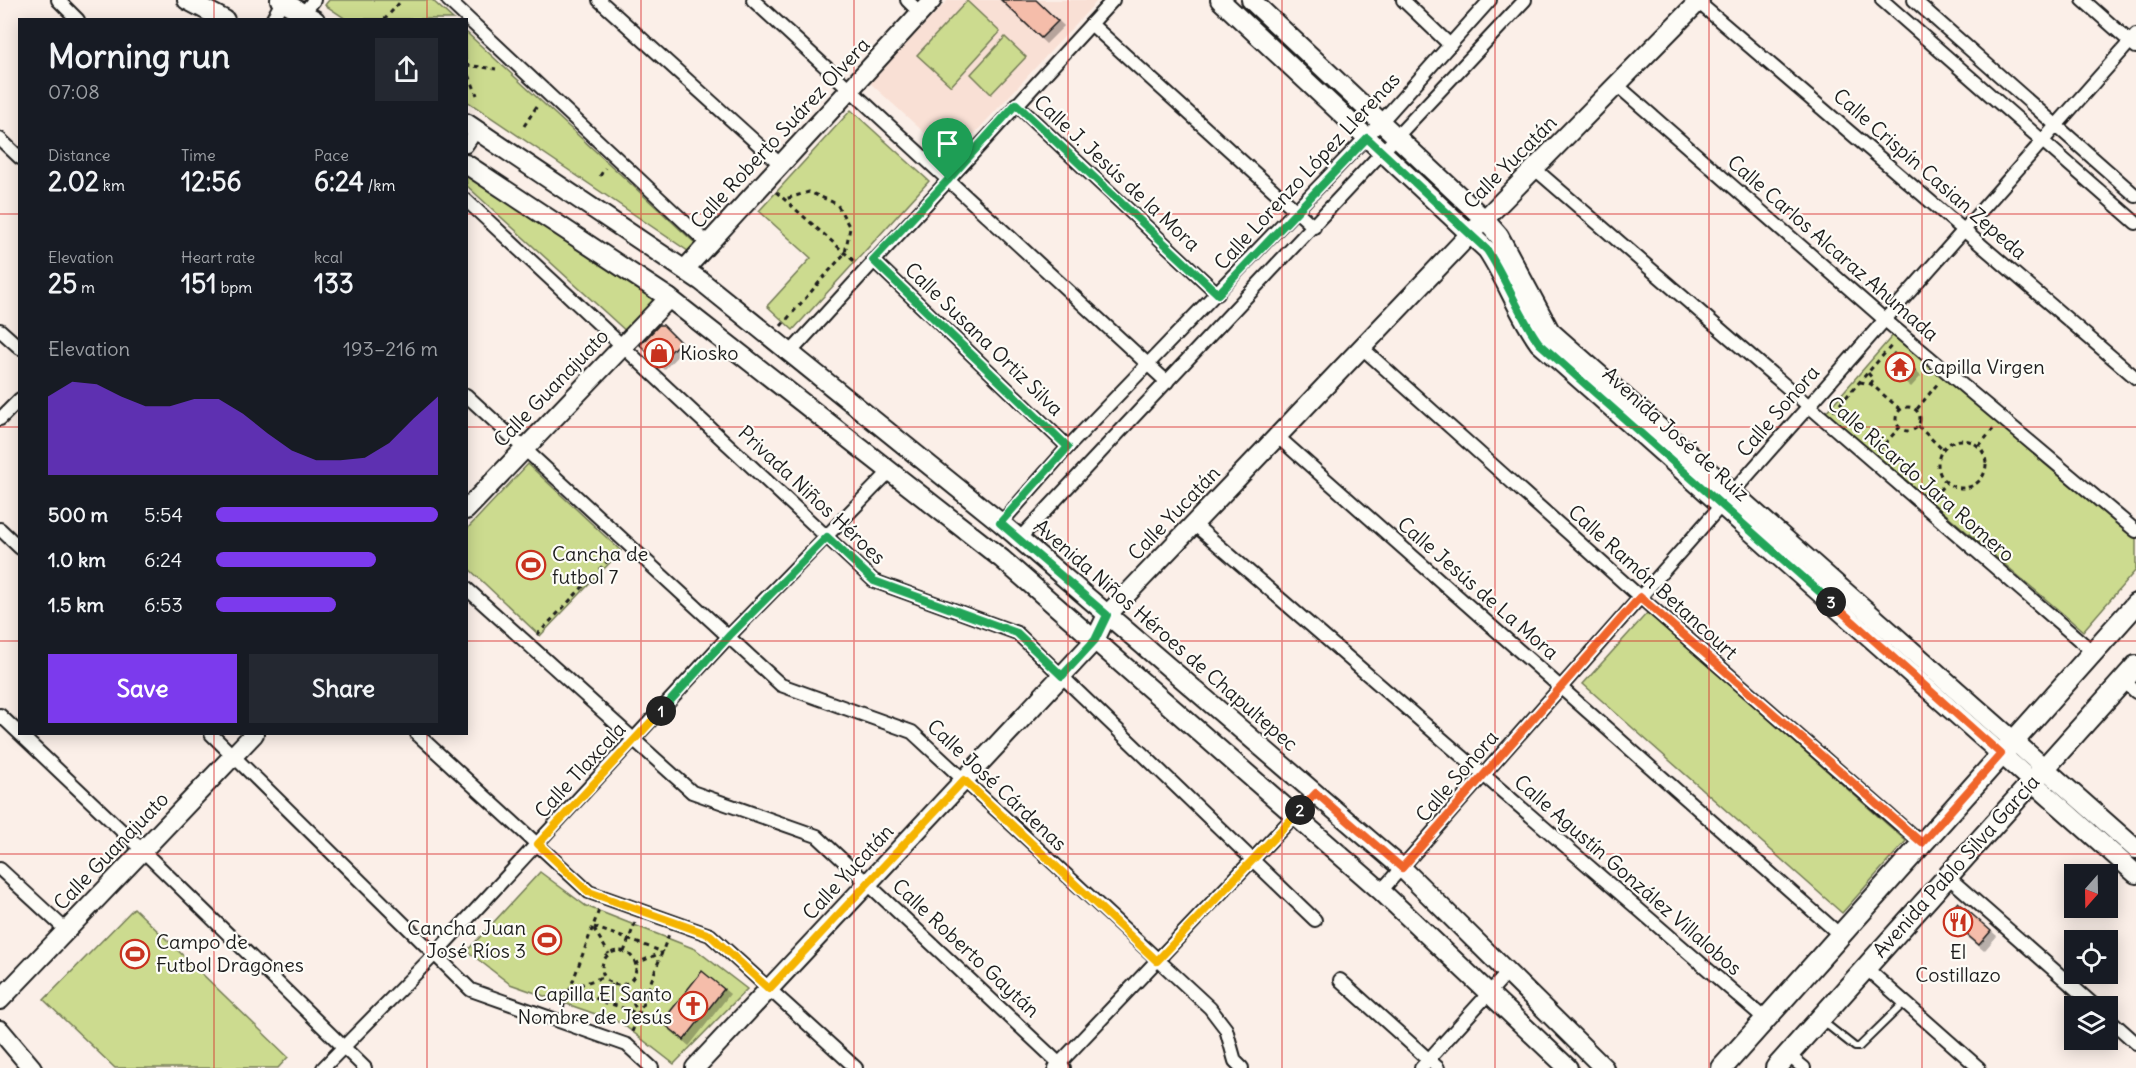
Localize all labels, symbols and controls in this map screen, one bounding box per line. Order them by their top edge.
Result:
street label: Calle Roberto Suárez Olvera [685,32,875,233]
text: Morning run [48,35,230,77]
button: share [375,38,438,101]
street label: Calle Lorenzo López Llerenas [1208,67,1405,275]
text: 07:08 [48,79,100,104]
street label: Calle Crispín Casian Zepeda [1828,83,2032,265]
street label: Calle J. Jesús de la Mora [1029,89,1206,256]
street label: Calle Yucatán [1458,110,1562,214]
pin [922,118,973,180]
icon: arrive [931,127,964,160]
text: Distance [48,145,110,165]
text: Time [181,145,216,165]
text: Pace [314,145,349,165]
street label: Calle Carlos Alcaraz Ahumada [1723,149,1944,346]
text: 2.02 [48,165,99,198]
text: 12:56 [181,165,241,198]
text: 6:24 [314,165,364,198]
text: km [99,175,125,195]
text: /km [364,175,396,195]
text: Elevation [48,247,114,267]
text: Heart rate [181,247,255,267]
text: kcal [314,247,343,267]
street label: Calle Susana Ortiz Silva [900,257,1069,421]
text: 25 [48,267,77,300]
text: 151 [181,267,217,300]
text: 133 [314,267,354,300]
text: m [77,277,95,297]
text: bpm [217,277,252,297]
street label: Calle Guanajuato [488,323,613,452]
text: Elevation [48,336,130,361]
text: 193–216 m [343,336,438,361]
shop icon: Kiosko [643,337,675,369]
place label: Kiosko [680,340,738,365]
temple icon: Capilla Virgen [1884,351,1916,383]
place label: Capilla Virgen [1921,354,2045,379]
street label: Calle Sonora [1731,360,1824,462]
street label: Avenida José de Ruiz [1598,361,1755,506]
street label: Calle Ricardo Jara Romero [1822,390,2020,567]
street label: Privada Niños Héroes [733,420,891,569]
street label: Calle Yucatán [1122,460,1225,565]
street label: Calle Ramón Betancourt [1563,499,1743,665]
text: 500 m [48,502,108,527]
text: 5:54 [144,502,183,527]
street label: Calle Jesús de La Mora [1393,511,1564,664]
street label: Avenida Niños Héroes de Chapultepec [1029,513,1303,756]
place label: Cancha de futbol 7 [552,541,648,589]
text: 1.0 km [48,547,106,572]
text: 6:24 [144,547,182,572]
sports icon: Cancha de futbol 7 [515,549,547,581]
pin: 3 [1816,587,1846,617]
text: 1.5 km [48,592,104,617]
text: 6:53 [144,592,183,617]
text: 3 [1826,592,1836,612]
button: Save [48,654,237,723]
button: Share [249,654,438,723]
pin: 1 [646,696,676,726]
text: 1 [658,701,664,721]
street label: Calle José Cárdenas [922,713,1072,856]
street label: Calle Tlaxcala [529,716,630,823]
street label: Calle Sonora [1410,725,1503,827]
street label: Calle Agustín González Villalobos [1509,769,1747,980]
street label: Avenida Pablo Silva García [1867,769,2044,962]
street label: Calle Guanajuato [48,786,173,915]
pin: 2 [1285,795,1315,825]
text: 2 [1296,800,1304,820]
street label: Calle Yucatán [797,819,898,925]
north arrow [2064,864,2118,918]
map controls [2064,864,2118,1050]
street label: Calle Roberto Gaytán [887,873,1045,1022]
restaurant icon: El Costillazo [1942,906,1974,938]
place label: Cancha Juan José Ríos 3 [407,915,526,963]
sports icon: Cancha Juan José Ríos 3 [531,924,563,956]
place label: Campo de Futbol Dragones [156,929,304,977]
button: locate [2064,930,2118,984]
sports icon: Campo de Futbol Dragones [119,938,151,970]
place label: El Costillazo [1915,939,2001,987]
place label: Capilla El Santo Nombre de Jesús [517,981,672,1029]
church icon: Capilla El Santo Nombre de Jesús [677,990,709,1022]
button: layers [2064,996,2118,1050]

